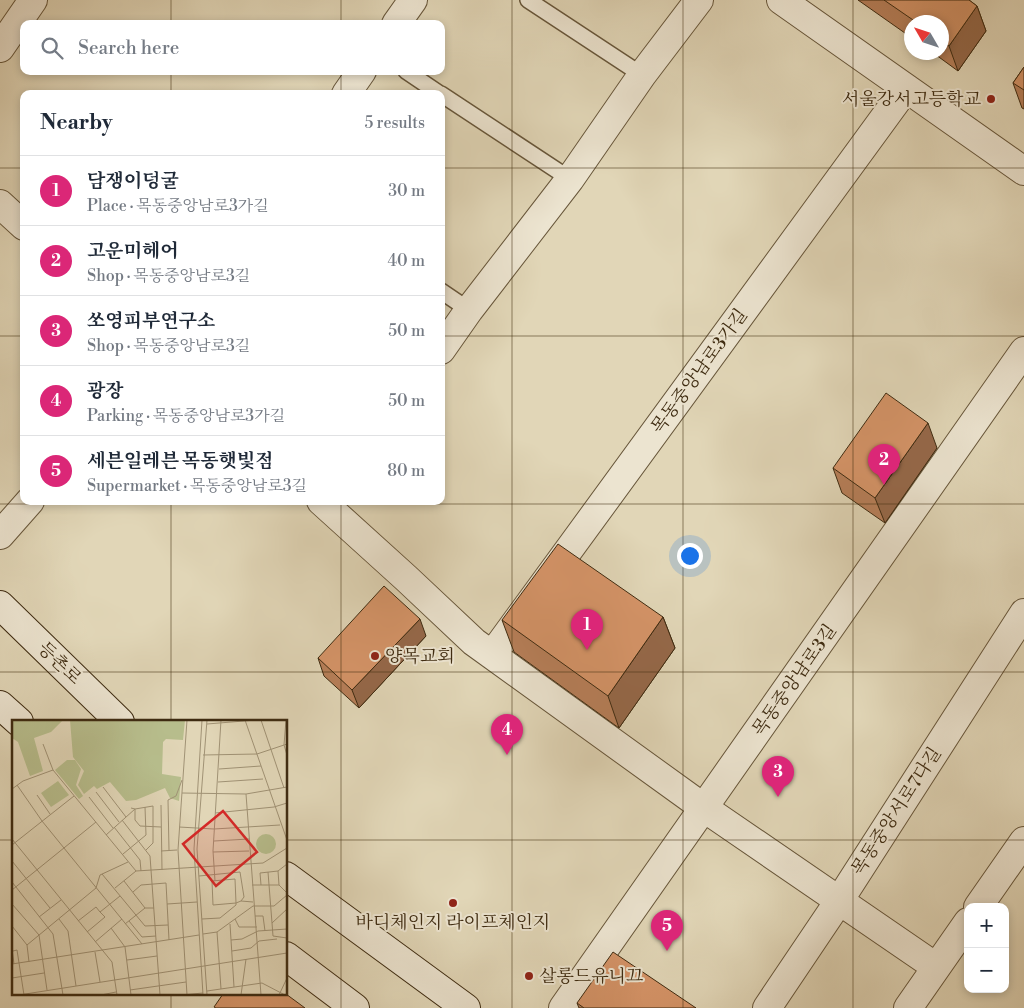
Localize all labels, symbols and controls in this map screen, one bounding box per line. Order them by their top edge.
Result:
north arrow [904,15,949,60]
search box [20,20,445,75]
icon: search [38,34,66,62]
text: Search here [78,36,179,60]
place label: 서울강서고등학교 [842,88,982,111]
marker: 서울강서고등학교 [985,93,997,105]
text: Nearby [40,110,113,136]
text: 5 results [364,113,425,133]
text: 담쟁이덩굴 [87,169,179,193]
text: 1 [52,181,60,201]
text: 30 m [388,181,425,201]
text: Place · 목동중앙남로3가길 [87,196,269,216]
text: 고운미헤어 [87,239,179,263]
text: 2 [51,251,61,271]
text: 40 m [388,251,425,271]
text: Shop · 목동중앙남로3길 [87,266,250,286]
street label: 목동중앙남로3가길 [646,304,753,438]
text: 쏘영피부연구소 [87,309,215,333]
text: 3 [51,321,61,341]
text: 50 m [388,321,425,341]
text: Shop · 목동중앙남로3길 [87,336,250,356]
text: 광장 [87,379,124,403]
text: 4 [51,391,61,411]
text: 50 m [388,391,425,411]
text: Parking · 목동중앙남로3가길 [87,406,285,426]
pin: 2 [868,444,900,485]
text: 세븐일레븐 목동햇빛점 [87,449,274,473]
text: 5 [51,461,61,481]
text: 80 m [387,461,425,481]
text: Supermarket · 목동중앙남로3길 [87,476,307,496]
your location [677,543,703,569]
pin: 1 [571,609,603,650]
street label: 목동중앙남로3길 [747,620,842,741]
street label: 등촌로 [33,637,86,690]
place label: 양목교회 [385,645,455,668]
marker: 양목교회 [369,650,381,662]
pin: 4 [491,714,523,755]
inset map [12,720,288,996]
street label: 목동중앙서로7다길 [846,743,946,880]
pin: 3 [762,756,794,797]
marker: 바디체인지 라이프체인지 [447,897,459,909]
map controls [964,903,1009,993]
button: + [964,903,1009,948]
pin: 5 [651,910,683,951]
place label: 바디체인지 라이프체인지 [356,911,550,934]
button: − [964,948,1009,993]
place label: 살롱드유니끄 [539,965,644,988]
marker: 살롱드유니끄 [523,970,535,982]

